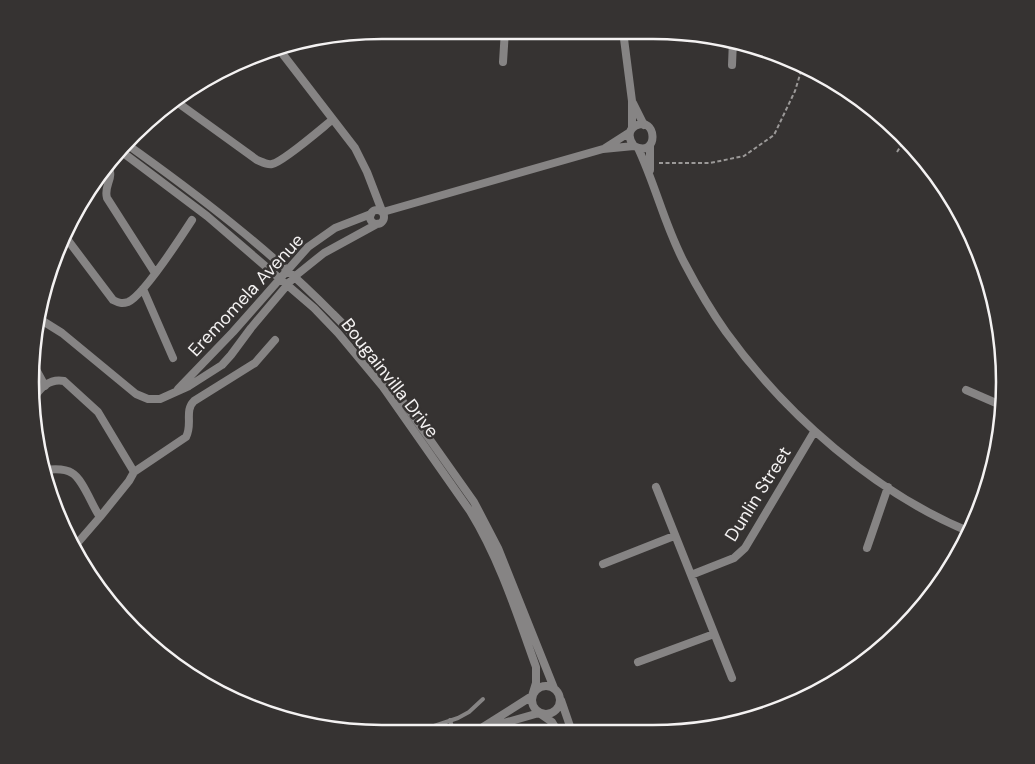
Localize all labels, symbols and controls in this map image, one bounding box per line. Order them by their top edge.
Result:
street label: Eremomela Avenue [183,229,309,361]
street label: Bougainvilla Drive [336,313,444,443]
street label: Dunlin Street [719,442,797,546]

